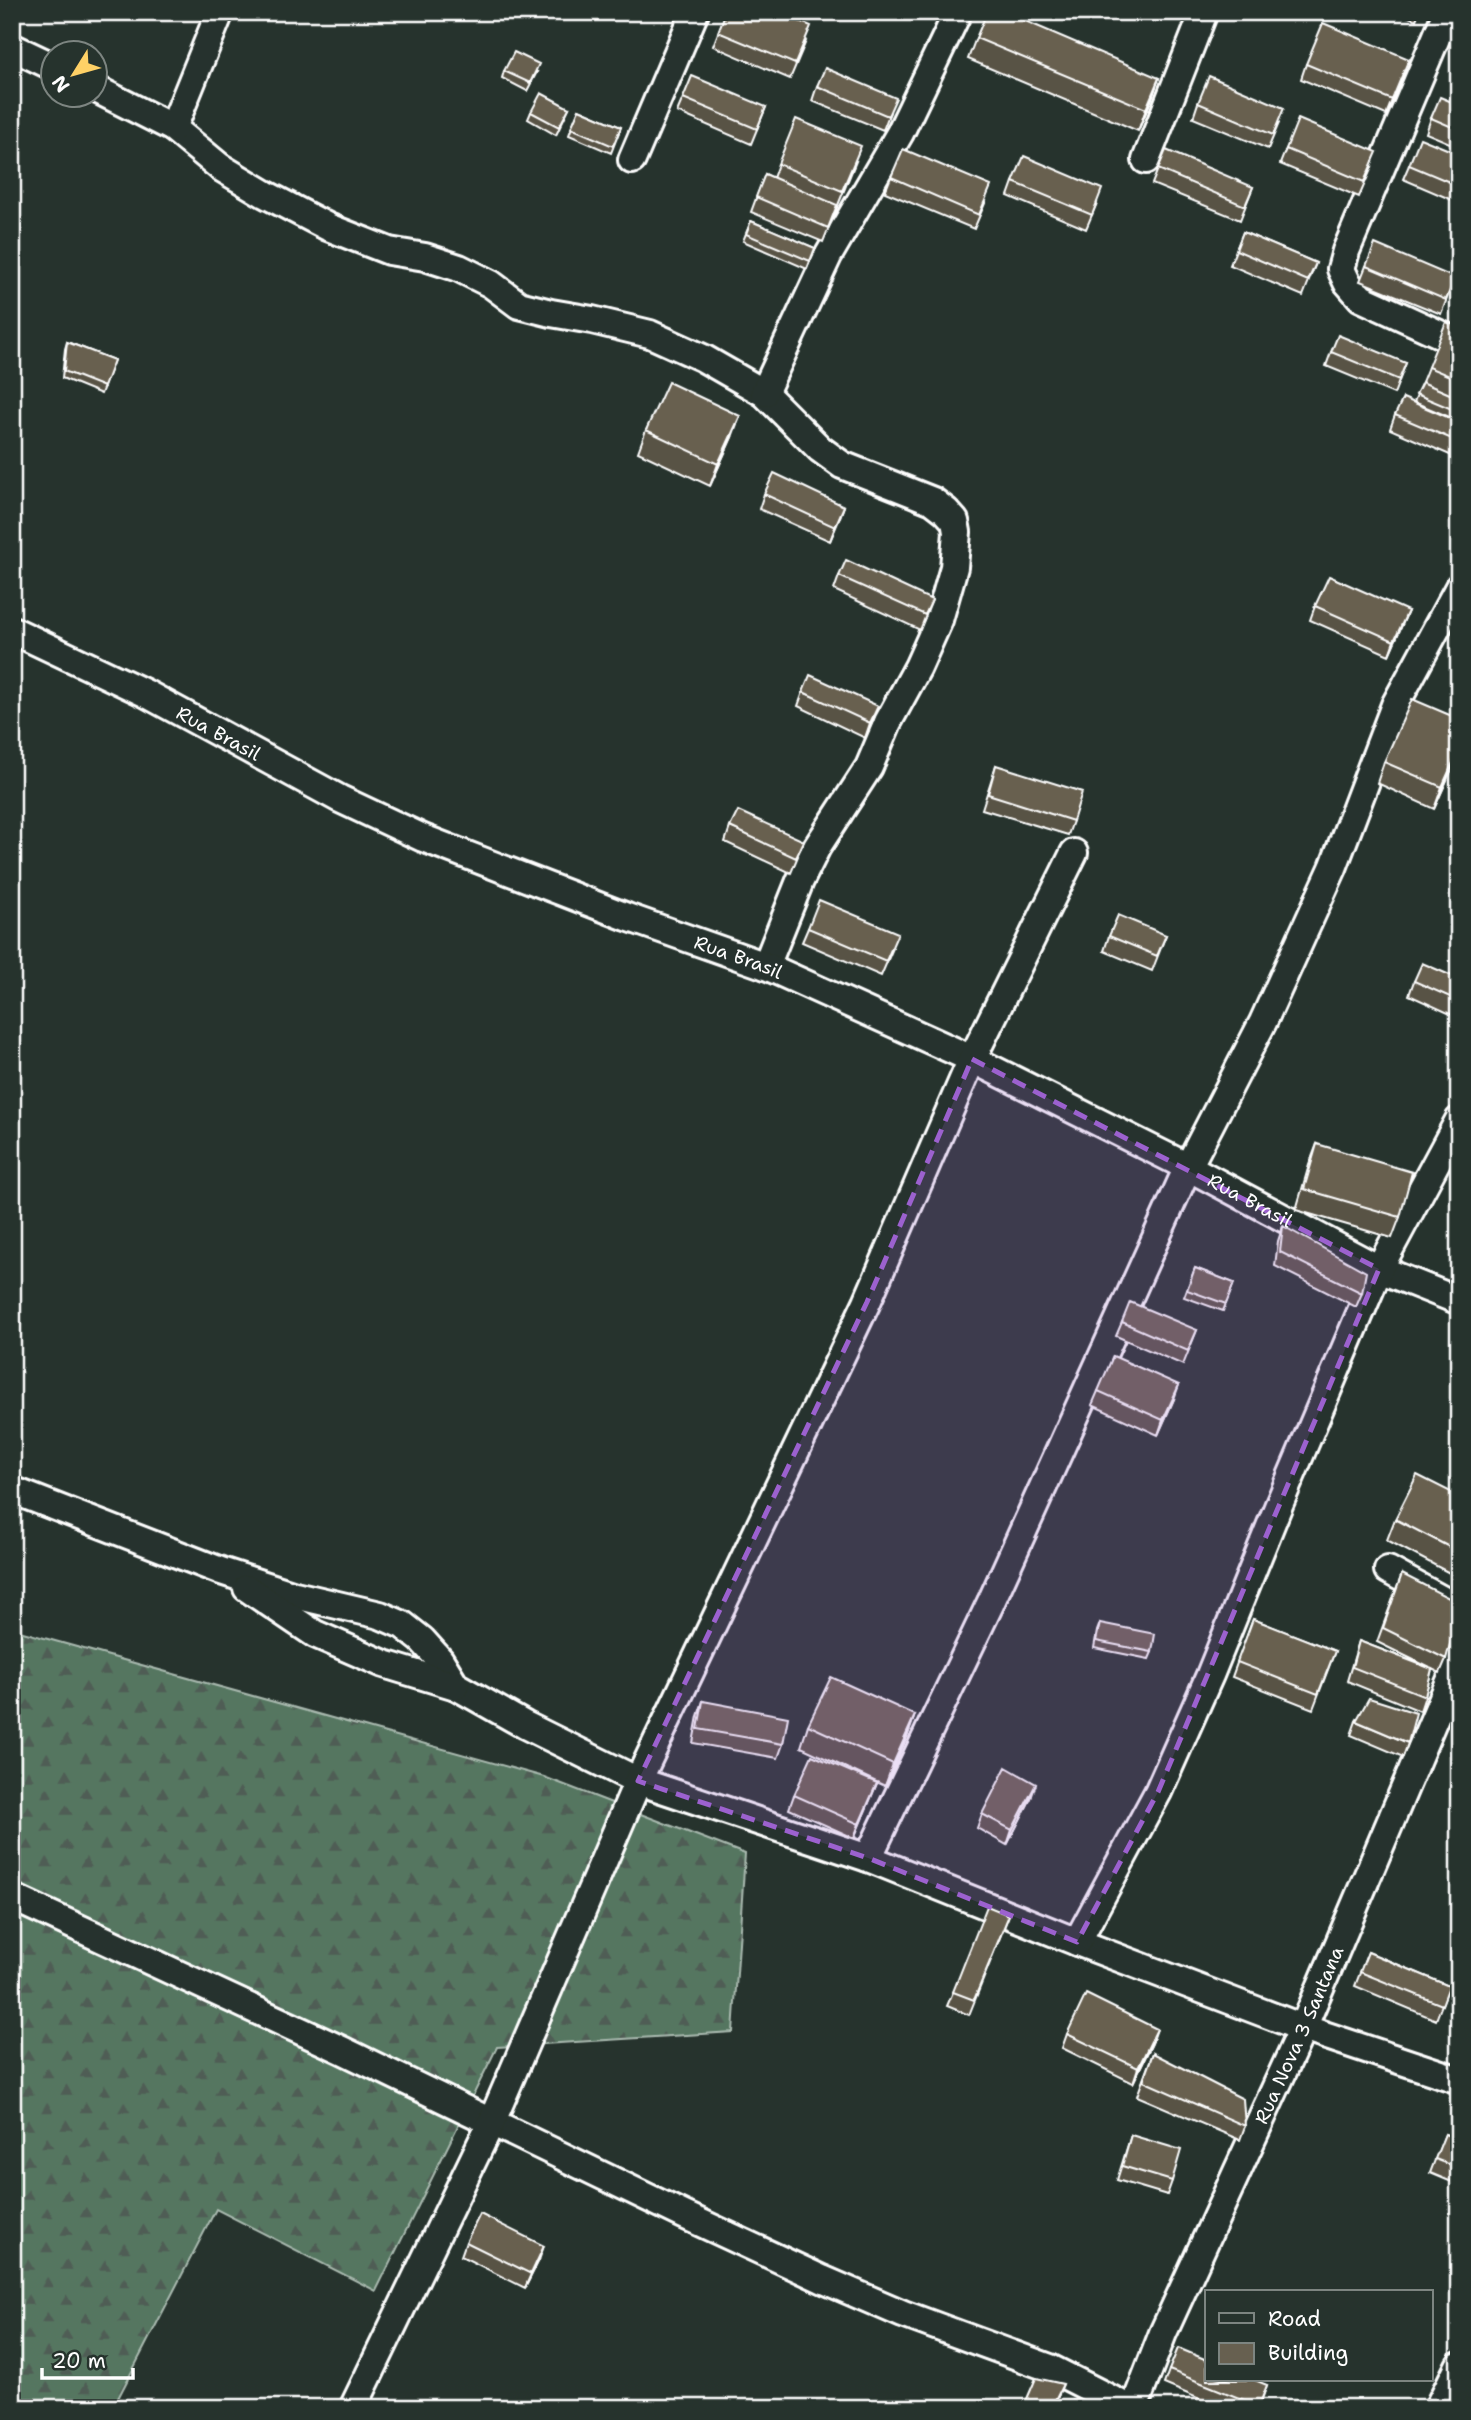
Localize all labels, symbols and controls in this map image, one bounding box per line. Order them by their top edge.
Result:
north arrow [38,38,108,108]
text: N [46,70,75,97]
street label: Rua Brasil [172,700,265,766]
street label: Rua Brasil [691,929,787,985]
street label: Rua Brasil [1204,1167,1297,1233]
street label: Rua Nova 3 Santana [1248,1942,1349,2128]
legend [1205,2290,1432,2382]
text: Road [1268,2305,1321,2333]
scale bar [42,2336,133,2380]
text: Building [1268,2339,1348,2367]
text: 20 m [52,2347,106,2375]

